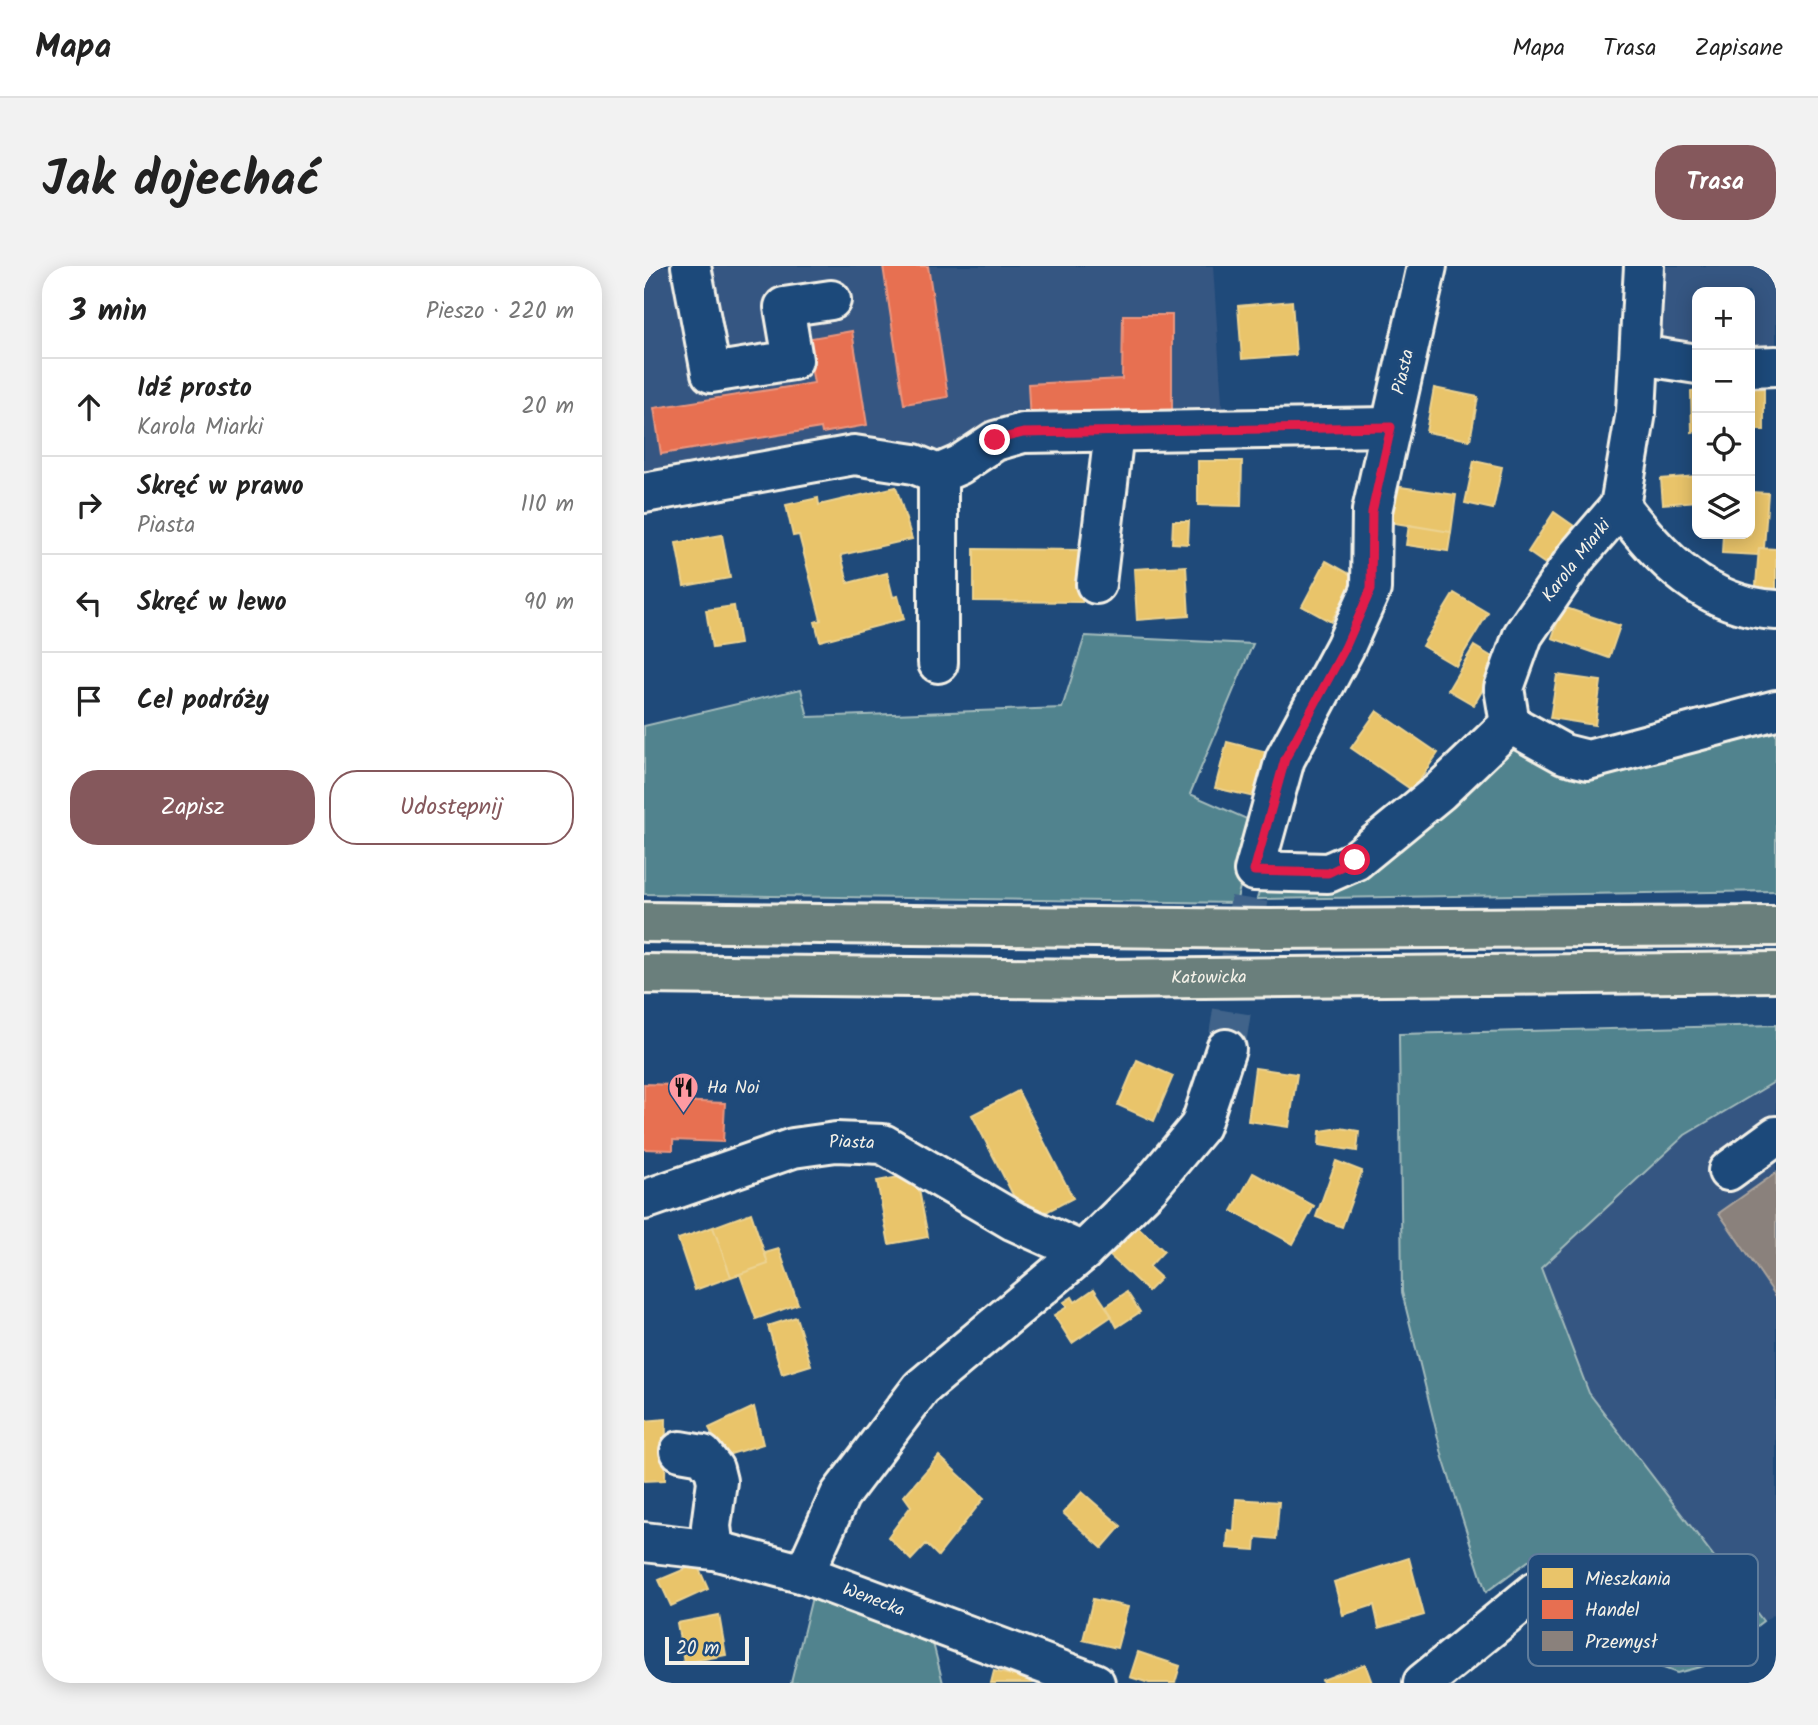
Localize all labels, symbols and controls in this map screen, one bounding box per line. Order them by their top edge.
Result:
text: Mapa [35,22,111,75]
text: Mapa [1512,29,1565,68]
text: Trasa [1603,29,1657,68]
text: Zapisane [1695,29,1783,68]
text: Jak dojechać [42,143,320,221]
button: Trasa [1655,145,1776,220]
map controls [1692,287,1755,539]
button: + [1692,287,1755,350]
text: 3 min [70,288,147,336]
text: Pieszo · 220 m [426,294,574,330]
street label: Piasta [1385,347,1423,397]
button: − [1692,350,1755,413]
text: Idź prosto [137,368,252,410]
icon: ahead [70,388,108,426]
text: 20 m [522,389,574,425]
text: Karola Miarki [137,410,263,446]
button: locate [1692,413,1755,476]
route end [979,424,1010,455]
text: Skręć w prawo [137,466,304,508]
button: layers [1692,476,1755,539]
icon: right [70,486,108,524]
text: 110 m [521,487,574,523]
text: Piasta [137,508,195,544]
street label: Karola Miarki [1535,513,1619,609]
text: Skręć w lewo [137,582,287,624]
icon: left [70,584,108,622]
text: 90 m [524,585,574,621]
text: Cel podróży [137,680,269,722]
icon: arrive [70,682,108,720]
button: Zapisz [70,770,315,845]
button: Udostępnij [329,770,574,845]
route start [1339,844,1370,875]
street label: Katowicka [1171,963,1247,993]
restaurant icon: Ha Noi [667,1071,701,1115]
place label: Ha Noi [707,1074,760,1103]
street label: Piasta [827,1127,875,1158]
legend [1528,1554,1758,1666]
text: Mieszkania [1585,1565,1671,1595]
street label: Wenecka [838,1575,909,1625]
text: Handel [1585,1596,1640,1626]
text: Przemysł [1585,1628,1659,1658]
scale bar [665,1634,749,1666]
text: 20 m [676,1634,719,1664]

